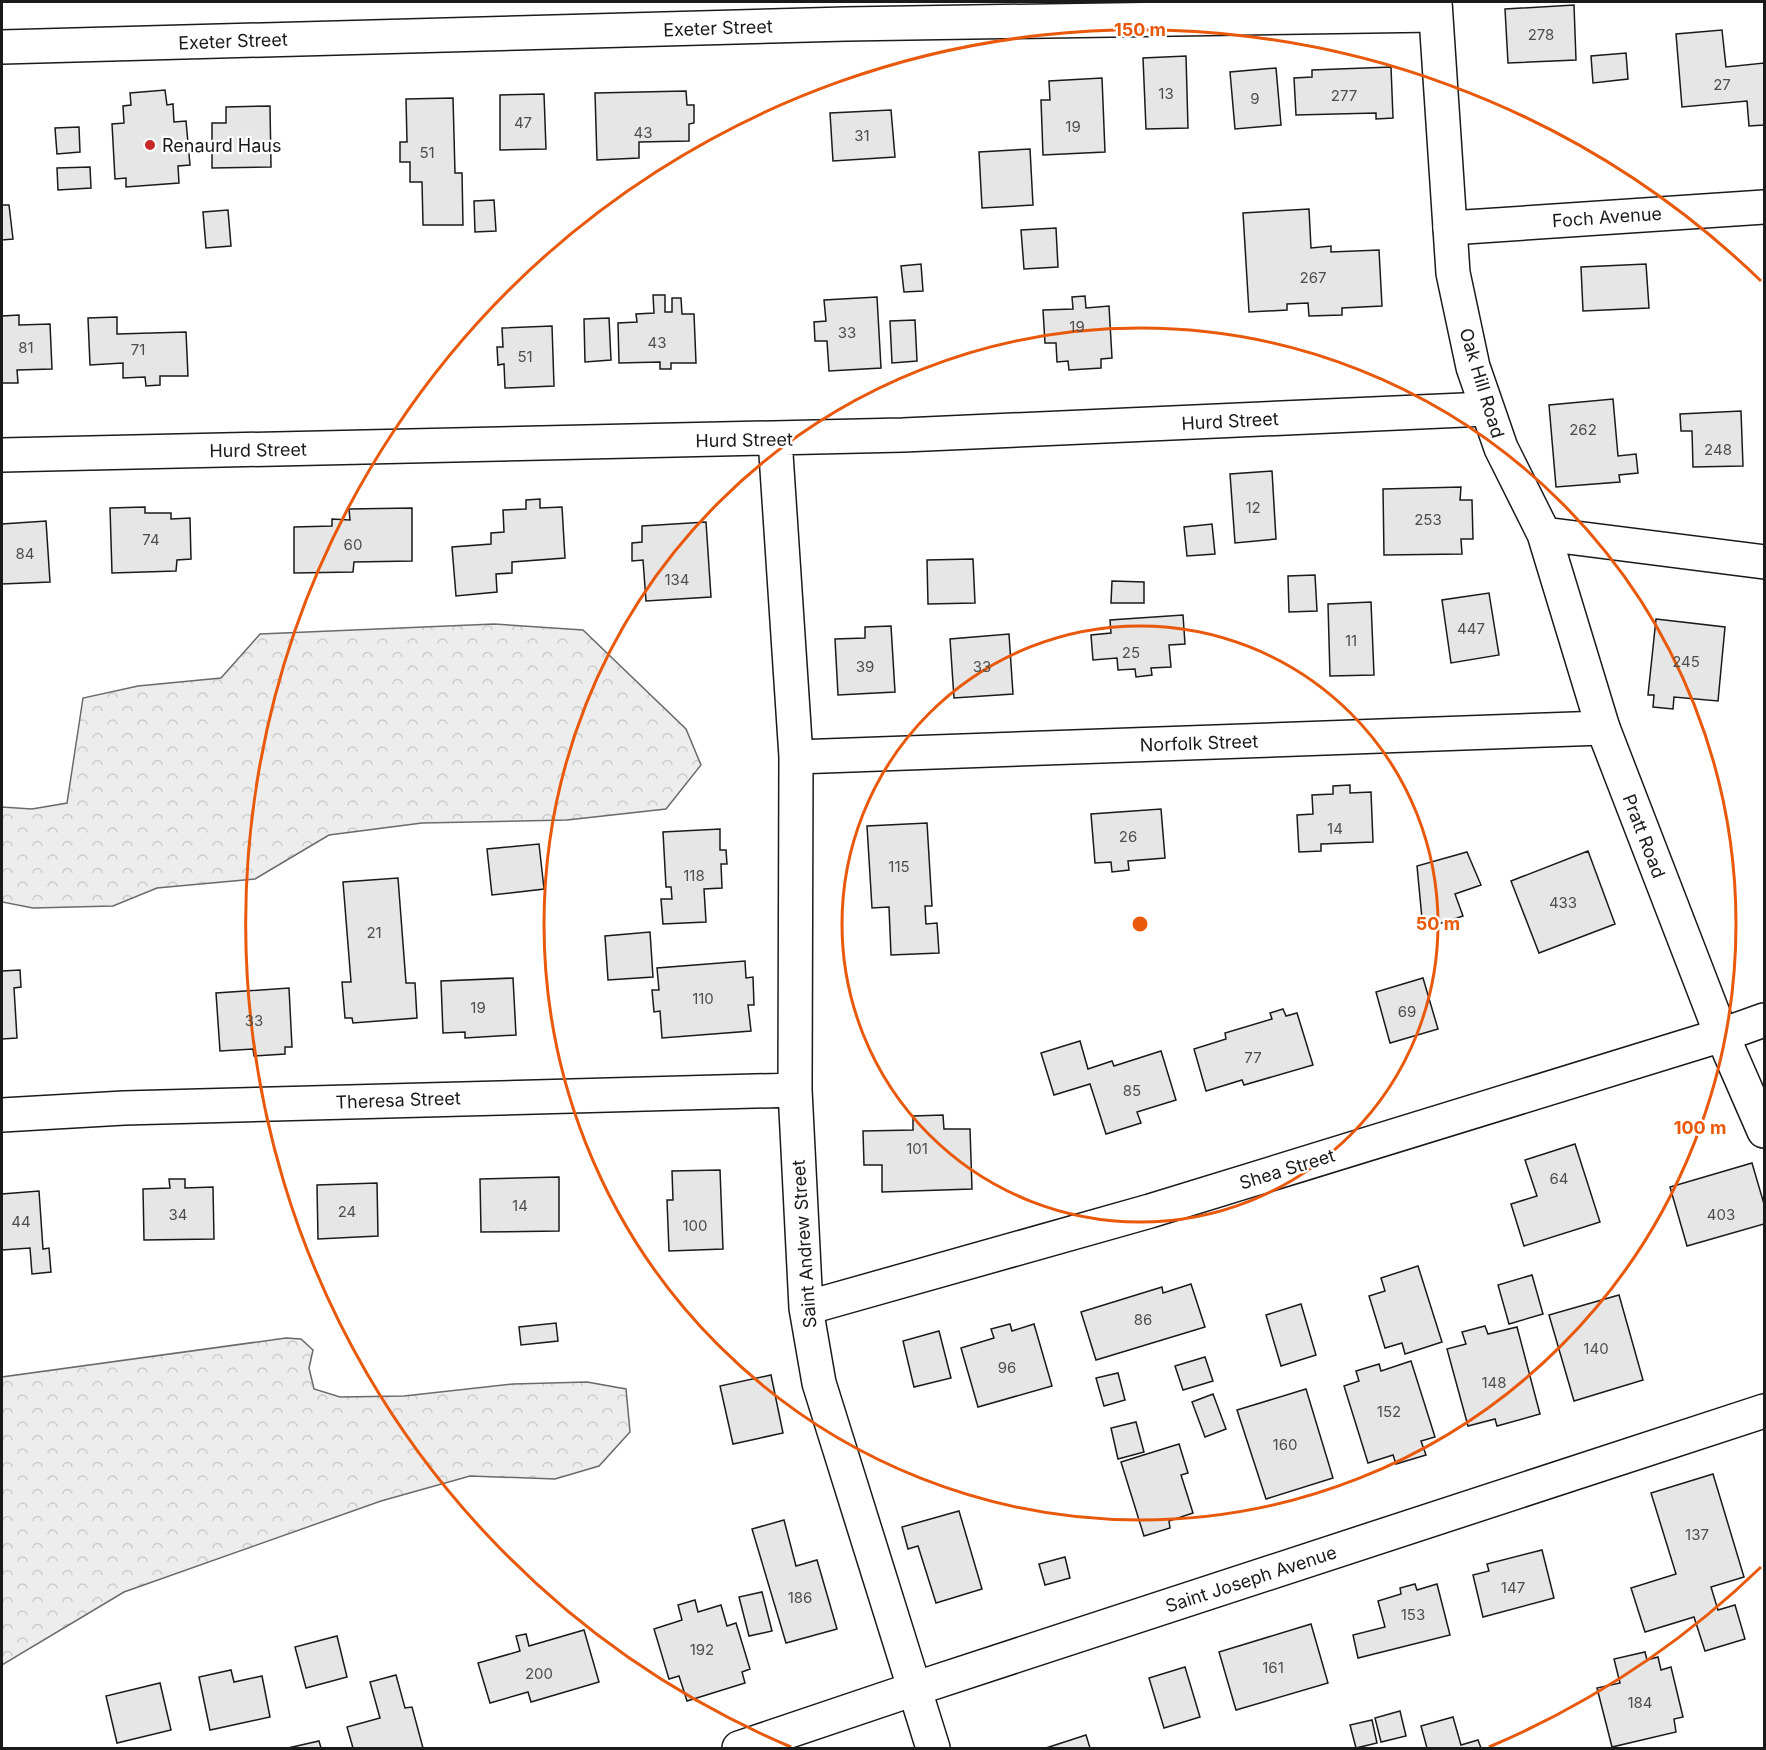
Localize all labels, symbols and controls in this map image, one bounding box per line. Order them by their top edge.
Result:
street label: Exeter Street [663,16,773,40]
text: 150 m [1114,19,1166,40]
house number: 278 [1528,25,1554,44]
street label: Exeter Street [178,29,288,53]
house number: 27 [1713,75,1731,94]
house number: 13 [1158,84,1174,103]
house number: 277 [1331,86,1357,105]
house number: 9 [1250,89,1260,108]
house number: 47 [514,113,532,132]
house number: 19 [1065,117,1081,136]
house number: 43 [634,123,652,142]
house number: 31 [854,126,870,145]
place label: Renaurd Haus [162,135,281,156]
marker: Renaurd Haus [143,138,157,152]
house number: 51 [419,143,435,162]
street label: Foch Avenue [1551,203,1663,231]
house number: 267 [1300,268,1326,287]
house number: 19 [1069,317,1085,336]
house number: 33 [838,323,856,342]
street label: Oak Hill Road [1455,326,1509,440]
house number: 43 [648,333,666,352]
house number: 81 [18,338,34,357]
house number: 71 [131,340,145,359]
house number: 51 [517,347,533,366]
street label: Hurd Street [1181,408,1279,434]
house number: 262 [1569,420,1597,439]
street label: Hurd Street [695,429,793,451]
street label: Hurd Street [209,439,307,461]
house number: 248 [1704,440,1732,459]
house number: 12 [1245,498,1261,517]
house number: 253 [1414,510,1442,529]
house number: 74 [142,530,160,549]
house number: 60 [344,535,362,554]
house number: 84 [16,544,34,563]
house number: 134 [664,570,690,589]
house number: 447 [1457,619,1485,638]
house number: 11 [1345,631,1357,650]
house number: 25 [1122,643,1140,662]
house number: 245 [1672,652,1700,671]
house number: 39 [856,657,874,676]
house number: 33 [973,657,991,676]
street label: Norfolk Street [1139,730,1259,756]
street label: Pratt Road [1618,791,1670,881]
house number: 14 [1327,819,1343,838]
house number: 26 [1119,827,1137,846]
house number: 115 [888,857,910,876]
house number: 118 [683,866,705,885]
house number: 433 [1549,893,1577,912]
text: 50 m [1416,913,1460,934]
centre of rings [1130,914,1150,934]
house number: 21 [366,923,382,942]
house number: 110 [692,989,714,1008]
house number: 19 [470,998,486,1017]
house number: 69 [1398,1002,1416,1021]
house number: 33 [245,1011,263,1030]
house number: 77 [1244,1048,1262,1067]
house number: 85 [1123,1081,1141,1100]
street label: Theresa Street [335,1087,461,1113]
text: 100 m [1674,1117,1726,1138]
house number: 101 [906,1139,928,1158]
street label: Shea Street [1237,1144,1337,1193]
street label: Saint Andrew Street [788,1159,820,1329]
house number: 64 [1550,1169,1569,1188]
house number: 14 [512,1196,528,1215]
house number: 24 [338,1202,356,1221]
house number: 34 [169,1205,187,1224]
house number: 403 [1707,1205,1735,1224]
house number: 44 [11,1212,31,1231]
house number: 100 [682,1216,708,1235]
house number: 86 [1134,1310,1152,1329]
house number: 140 [1583,1339,1609,1358]
house number: 96 [998,1358,1016,1377]
house number: 148 [1481,1373,1507,1392]
house number: 152 [1377,1402,1401,1421]
house number: 160 [1273,1435,1297,1454]
house number: 137 [1685,1525,1709,1544]
street label: Saint Joseph Avenue [1163,1541,1339,1617]
house number: 147 [1501,1578,1525,1597]
house number: 186 [788,1588,812,1607]
house number: 153 [1401,1605,1425,1624]
house number: 192 [690,1640,714,1659]
house number: 161 [1262,1658,1284,1677]
house number: 200 [525,1664,553,1683]
house number: 184 [1627,1693,1653,1712]

